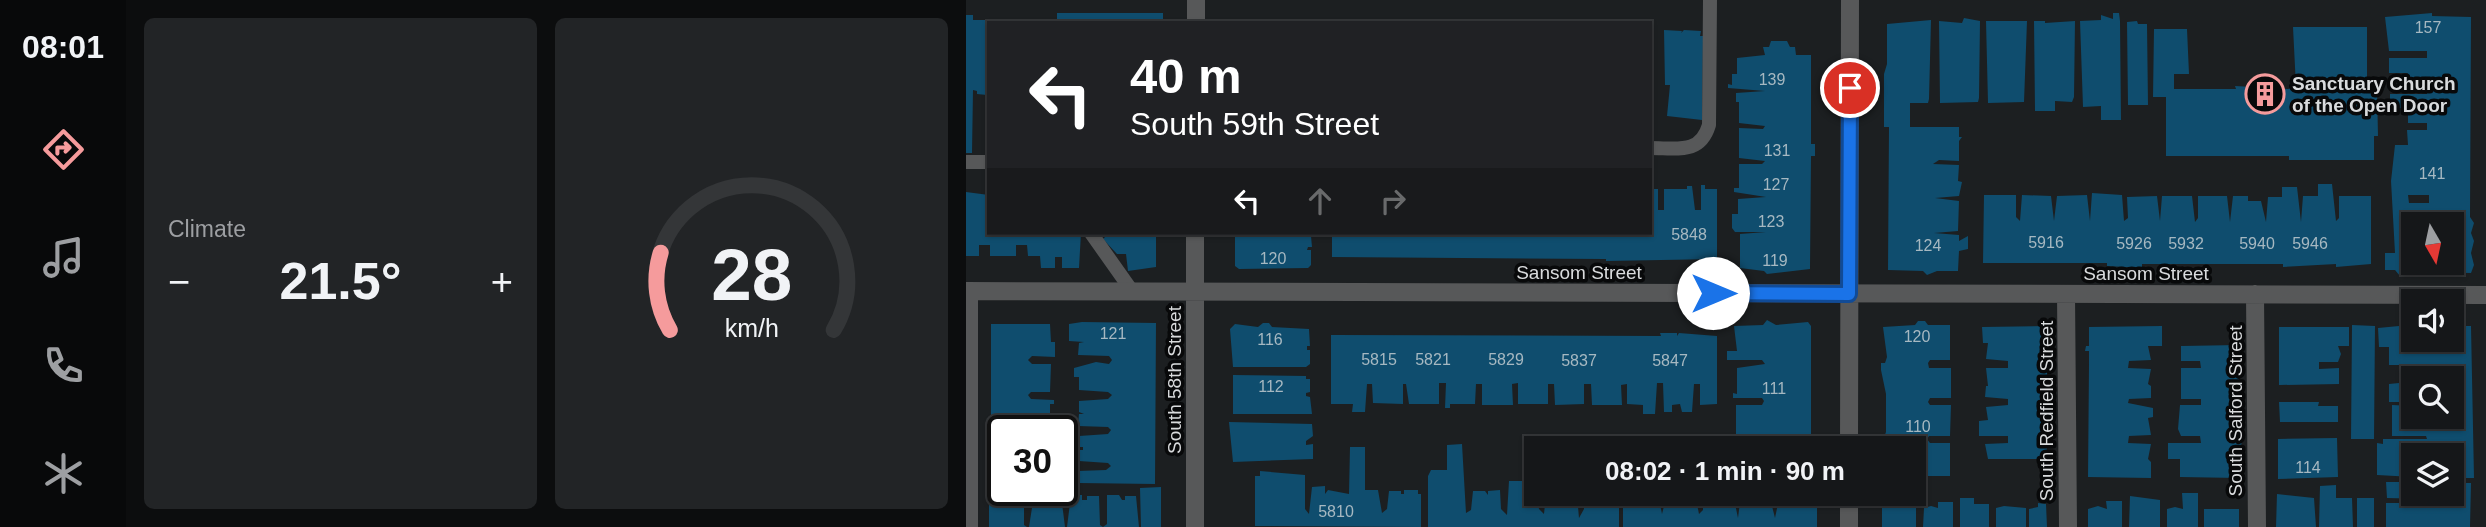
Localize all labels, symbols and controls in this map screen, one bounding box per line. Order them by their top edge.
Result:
house number: 157 [2415,19,2441,36]
text: 08:01 [22,29,104,65]
icon: left [1015,49,1106,140]
text: 40 m [1130,49,1242,103]
pin [1820,58,1880,118]
icon: arrive [1831,69,1869,107]
house number: 139 [1759,71,1785,88]
building icon: Sanctuary Church of the Open Door [2244,73,2286,115]
place label: Sanctuary Church of the Open Door [2292,73,2456,116]
text: South 59th Street [1130,106,1379,142]
icon: directions [39,125,88,174]
house number: 131 [1764,142,1790,159]
house number: 141 [2419,165,2445,182]
house number: 127 [1763,176,1789,193]
icon: left [1228,182,1266,220]
icon: ahead [1301,182,1339,220]
icon: right [1374,182,1412,220]
north arrow [2401,212,2464,275]
map controls [2401,212,2464,506]
house number: 123 [1758,213,1784,230]
text: Climate [168,216,246,242]
house number: 5848 [1671,226,1707,243]
icon: music [39,233,88,282]
text: 28 [711,234,792,315]
house number: 5916 [2028,234,2064,251]
house number: 5926 [2116,235,2152,252]
house number: 5932 [2168,235,2204,252]
house number: 5940 [2239,235,2275,252]
house number: 5946 [2292,235,2328,252]
house number: 124 [1915,237,1941,254]
house number: 120 [1260,250,1286,267]
text: 21.5° [279,252,402,310]
house number: 119 [1762,252,1788,269]
position arrow [1676,256,1750,330]
text: − [168,261,190,303]
text: + [491,261,513,303]
street label: Sansom Street [1516,262,1643,283]
street label: Sansom Street [2083,263,2210,284]
button: sound [2401,289,2464,352]
street label: South 58th Street [1164,305,1185,454]
text: km/h [724,313,779,341]
street label: South Redfield Street [2036,320,2057,501]
house number: 121 [1100,325,1126,342]
street label: South Salford Street [2225,325,2246,497]
house number: 120 [1904,328,1930,345]
house number: 116 [1257,331,1283,348]
icon: phone [39,341,88,390]
house number: 5815 [1361,351,1397,368]
house number: 5821 [1415,351,1451,368]
house number: 5829 [1488,351,1524,368]
house number: 5837 [1561,352,1597,369]
house number: 5847 [1652,352,1688,369]
button: search [2401,366,2464,429]
house number: 112 [1258,378,1284,395]
house number: 111 [1762,380,1786,397]
speed limit sign: 30 [987,415,1078,506]
house number: 110 [1905,418,1931,435]
button: layers [2401,443,2464,506]
icon: climate [39,449,88,498]
text: 08:02 · 1 min · 90 m [1605,456,1845,486]
house number: 114 [2295,459,2321,476]
house number: 5810 [1318,503,1354,520]

